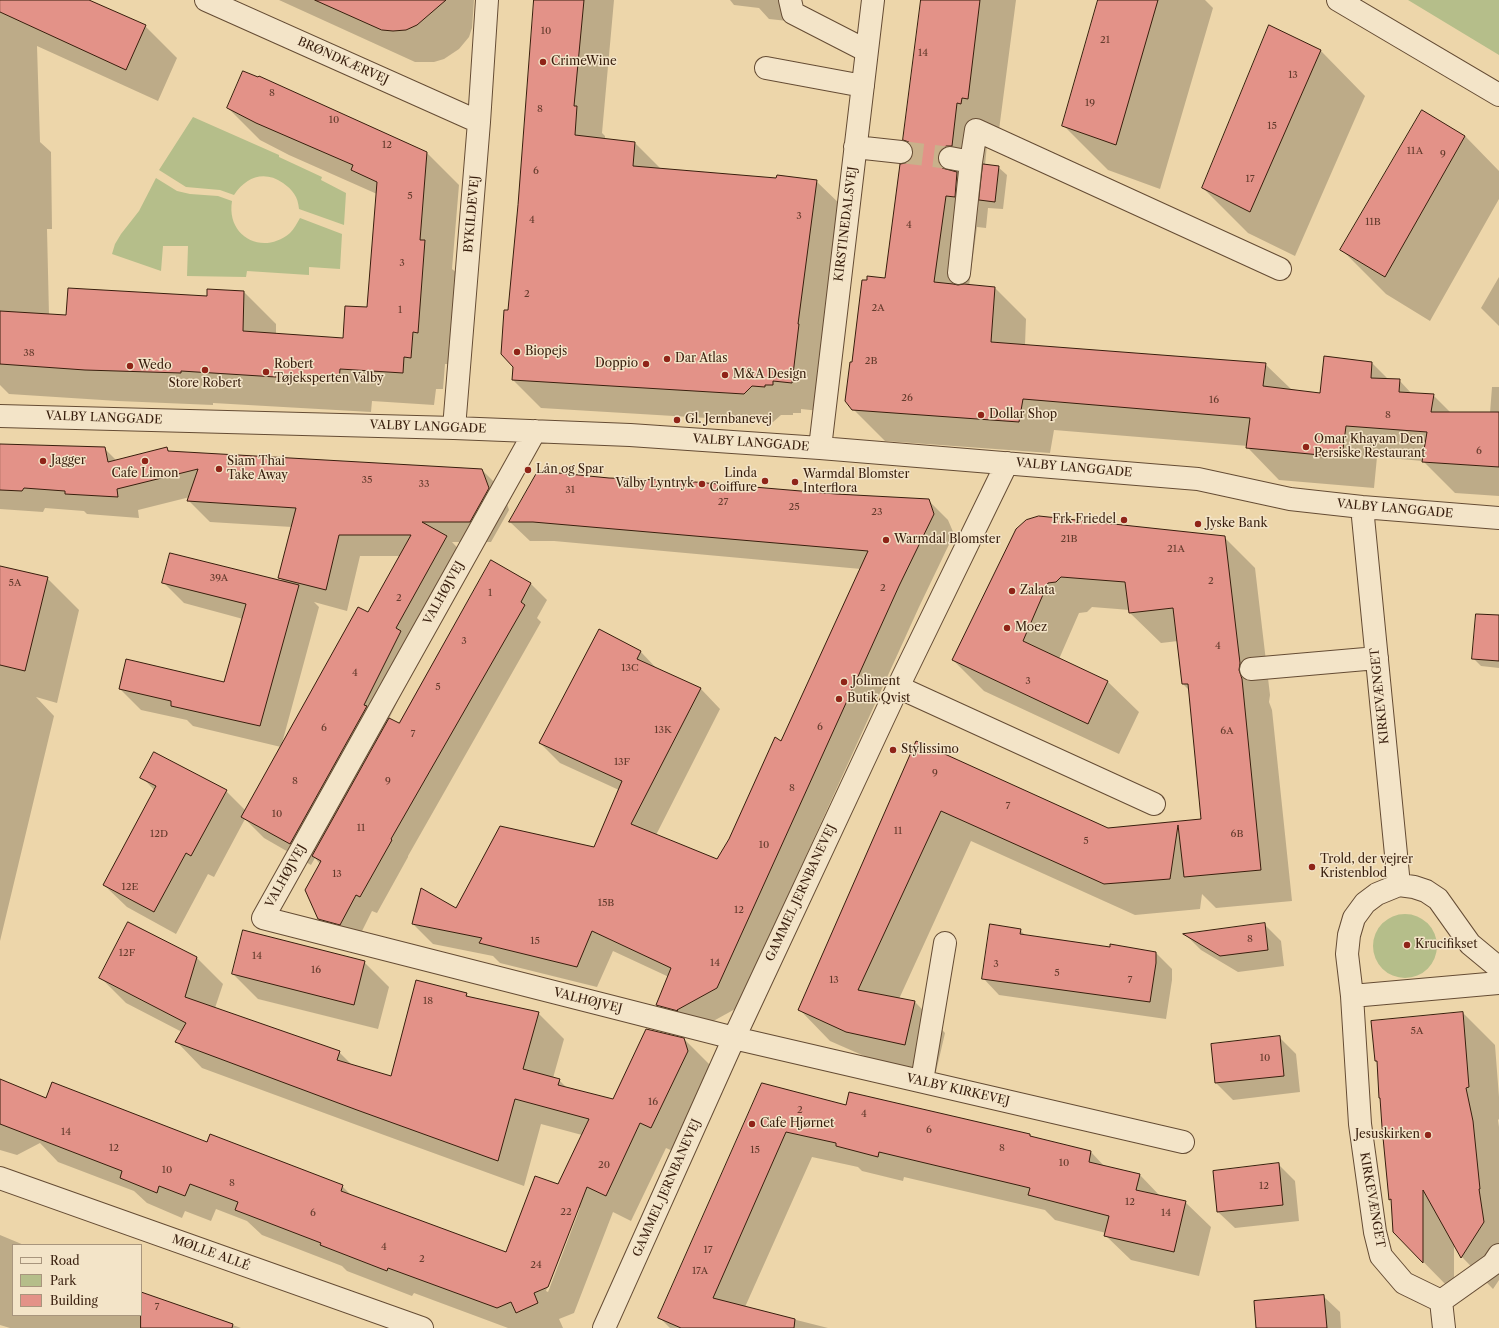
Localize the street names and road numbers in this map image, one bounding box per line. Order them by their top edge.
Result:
street label: BRØNDKÆRVEJ [295,34,391,88]
street label: KIRSTINEDALSVEJ [832,166,860,282]
street label: BYKILDEVEJ [461,175,483,253]
street label: VALBY LANGGADE [45,409,163,427]
street label: VALBY LANGGADE [369,418,487,436]
street label: VALBY LANGGADE [692,432,810,454]
street label: VALBY LANGGADE [1015,456,1133,480]
street label: VALBY LANGGADE [1336,497,1454,521]
street label: VALHØJVEJ [421,559,467,627]
street label: KIRKEVÆNGET [1368,647,1392,745]
street label: GAMMEL JERNBANEVEJ [763,822,839,964]
street label: VALHØJVEJ [263,842,309,910]
street label: VALHØJVEJ [552,986,624,1016]
street label: VALBY KIRKEVEJ [905,1071,1011,1109]
street label: GAMMEL JERNBANEVEJ [630,1117,704,1259]
street label: KIRKEVÆNGET [1357,1151,1387,1249]
street label: MØLLE ALLÉ [170,1232,252,1274]

